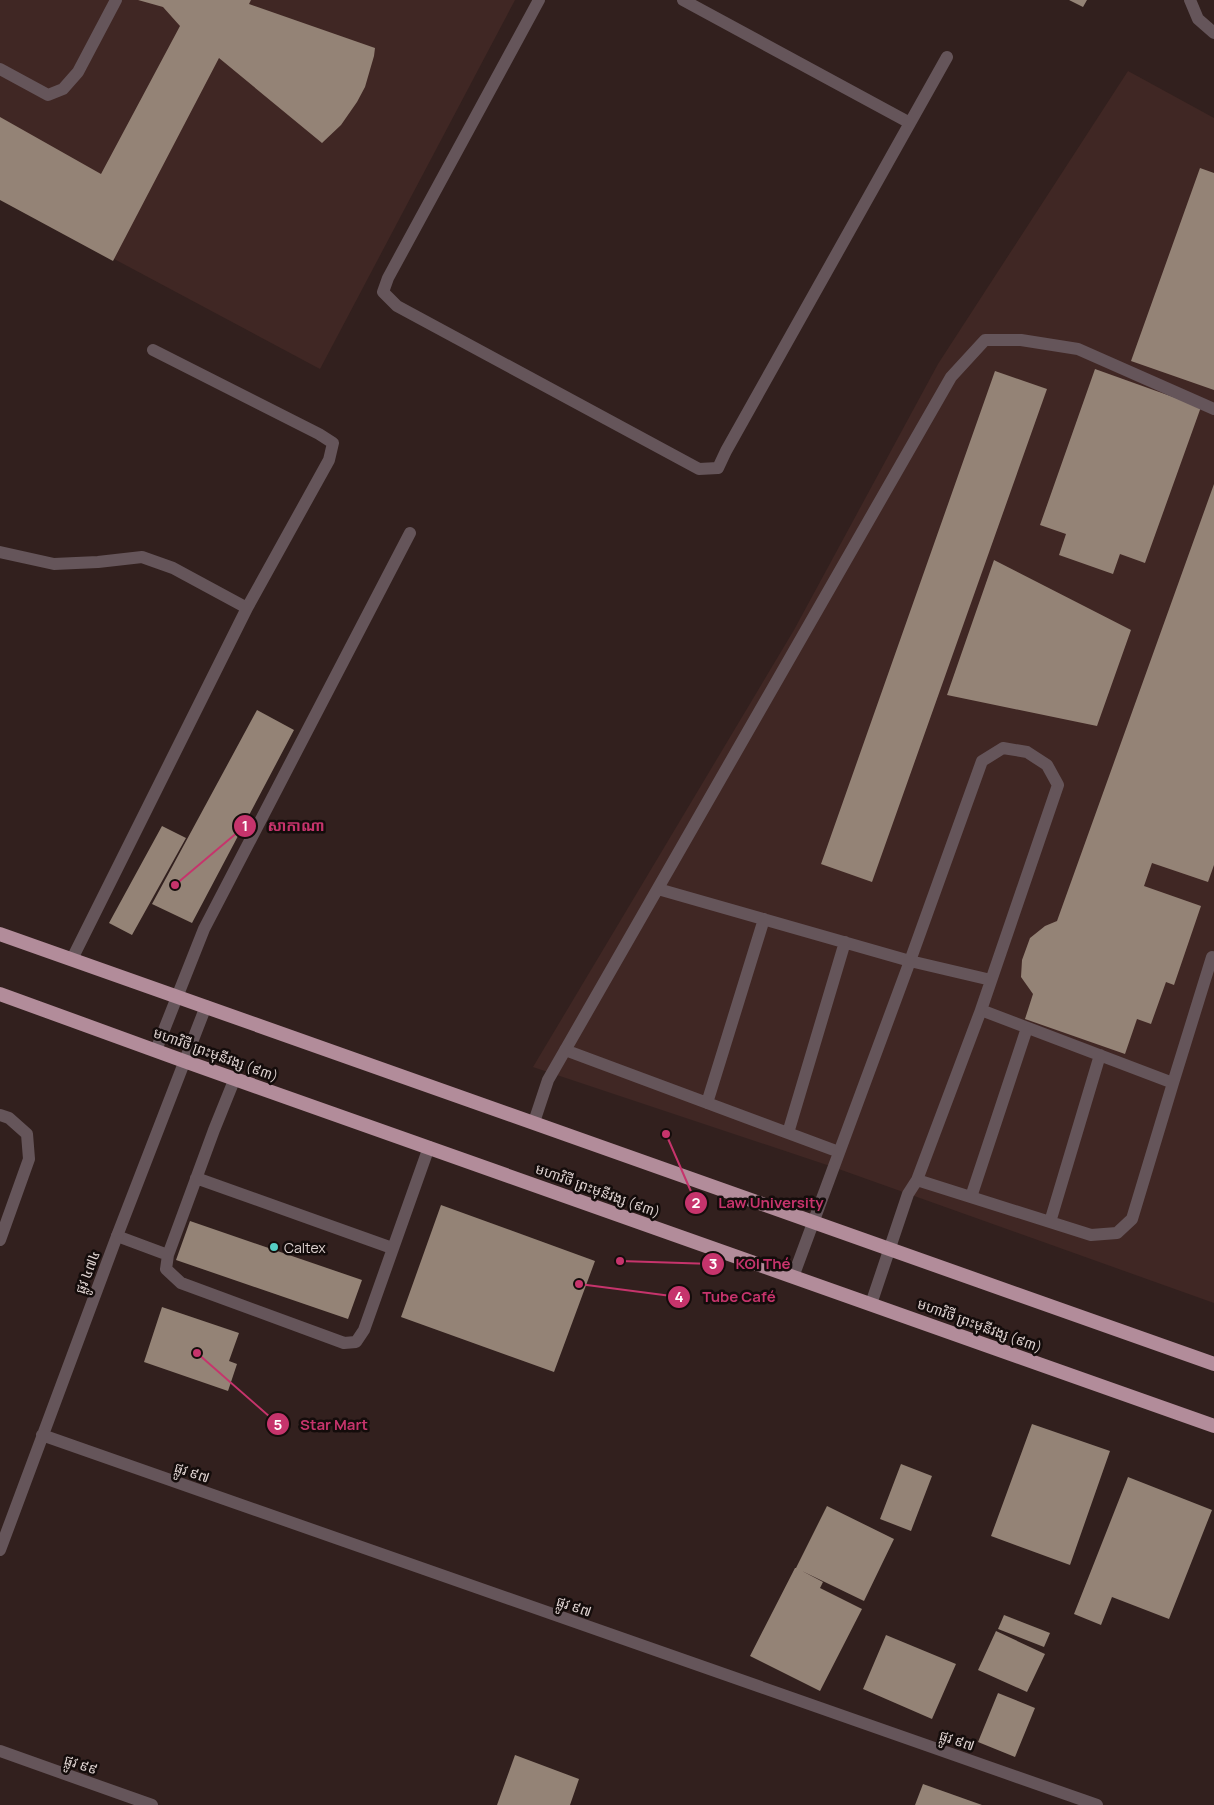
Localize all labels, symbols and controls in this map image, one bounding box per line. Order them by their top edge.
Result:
callout: សាកាណា [233,811,335,841]
text: 1 [242,815,248,836]
text: សាកាណា [267,815,325,836]
street label: មហាវិថី ព្រះមុនីវង្ស (៩៣) [151,1023,281,1085]
street label: មហាវិថី ព្រះមុនីវង្ស (៩៣) [533,1159,663,1221]
callout: Law University [684,1188,834,1218]
text: 2 [692,1192,701,1213]
text: Law University [718,1192,824,1213]
place label: Caltex [284,1238,326,1257]
marker: Caltex [268,1241,280,1253]
street label: ផ្លូវ ៤៧៤ [70,1248,107,1298]
callout: KOI Thé [700,1249,800,1279]
text: 3 [709,1253,717,1274]
text: KOI Thé [735,1253,791,1274]
callout: Tube Café [667,1282,785,1312]
text: 4 [674,1286,684,1307]
text: Tube Café [702,1286,776,1307]
street label: មហាវិថី ព្រះមុនីវង្ស (៩៣) [915,1294,1045,1356]
callout: Star Mart [265,1409,378,1439]
text: 5 [274,1414,283,1435]
text: Star Mart [300,1414,368,1435]
street label: ផ្លូវ ៩៧ [171,1457,212,1490]
street label: ផ្លូវ ៩៧ [553,1591,594,1624]
street label: ផ្លូវ ៩៧ [936,1725,977,1758]
street label: ផ្លូវ ៩៩ [61,1749,100,1781]

